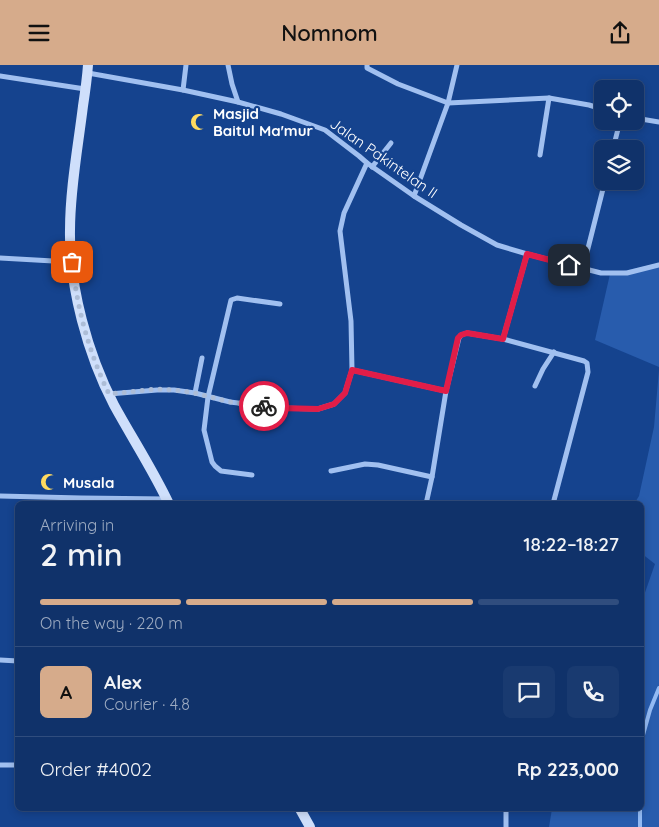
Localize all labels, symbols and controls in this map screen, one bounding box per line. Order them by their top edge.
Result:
icon: menu [25,19,53,47]
text: Nomnom [281,19,378,47]
icon: share [606,19,634,47]
map controls [594,80,644,190]
button: locate [594,80,644,130]
place label: Masjid Baitul Ma'mur [213,104,313,140]
mosque icon: Masjid Baitul Ma'mur [189,112,209,132]
street label: Jalan Pakintelan II [326,114,442,202]
button: layers [594,140,644,190]
pin [51,241,93,283]
pin [548,244,590,286]
icon: bag [58,248,86,276]
icon: home [555,251,583,279]
courier [239,381,289,431]
icon: bike [250,392,278,420]
mosque icon: Musala [39,472,59,492]
place label: Musala [63,473,114,492]
text: Arriving in [40,515,114,535]
text: 18:22–18:27 [523,532,619,556]
text: 2 min [40,534,123,574]
text: On the way · 220 m [40,613,183,633]
button: chat [503,666,555,718]
button: phone [567,666,619,718]
text: Alex [104,670,142,694]
text: A [60,680,72,704]
text: Courier · 4.8 [104,694,190,714]
text: Order #4002 [40,757,152,781]
text: Rp 223,000 [517,757,619,781]

